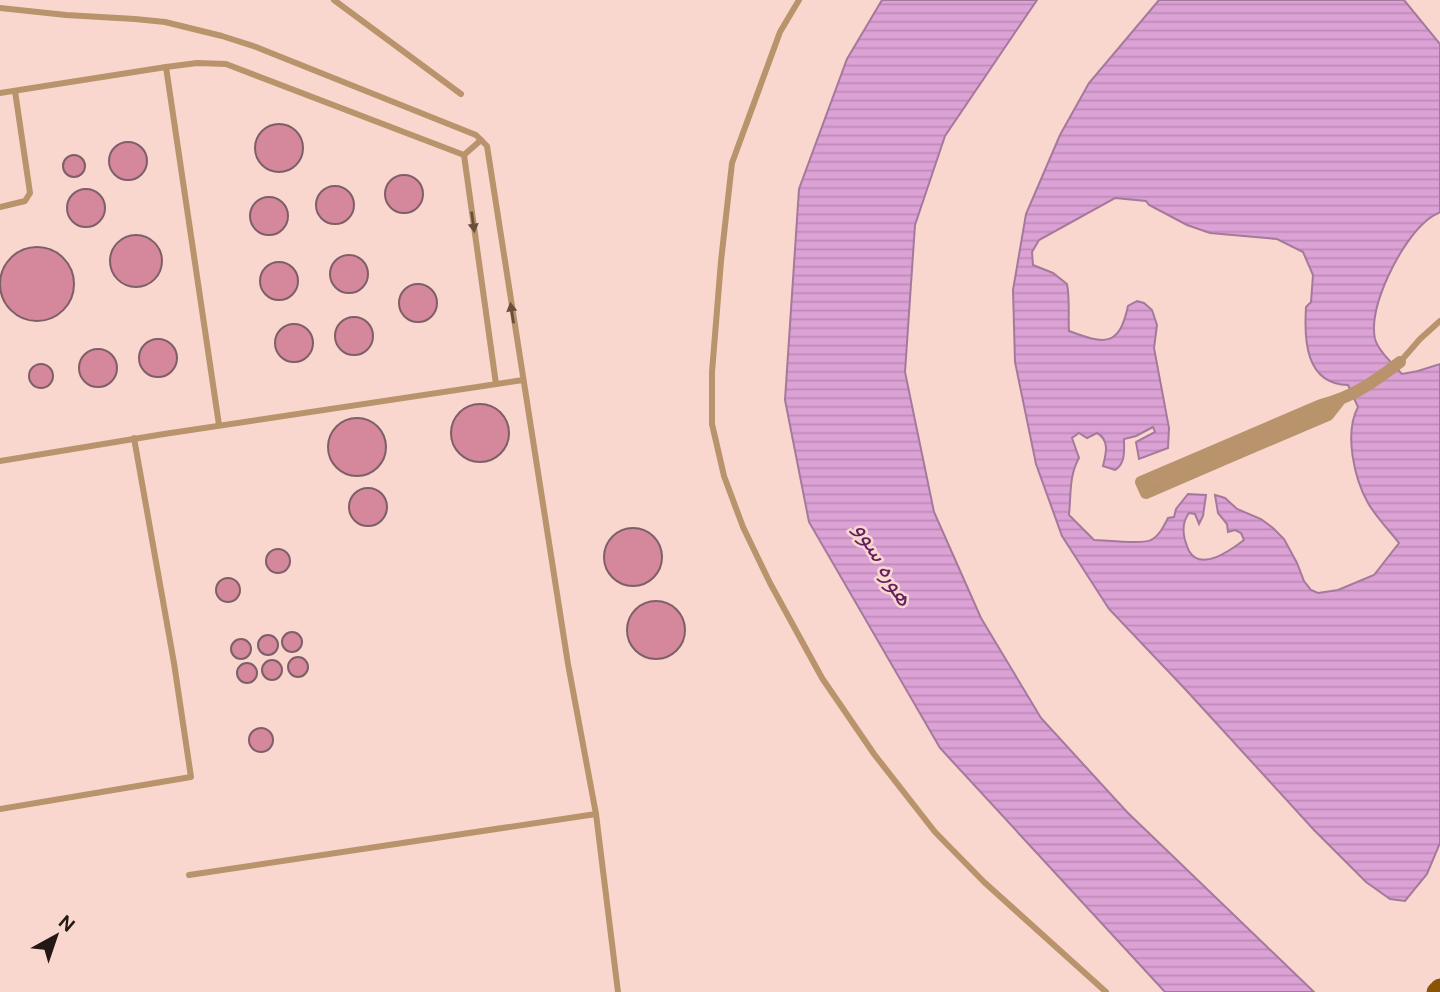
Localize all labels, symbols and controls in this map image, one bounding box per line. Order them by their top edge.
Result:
one-way arrow [468,211,479,233]
one-way arrow [507,302,518,324]
water label: هوره سوو [848,516,921,612]
north arrow [21,901,91,971]
text: N [53,909,80,937]

